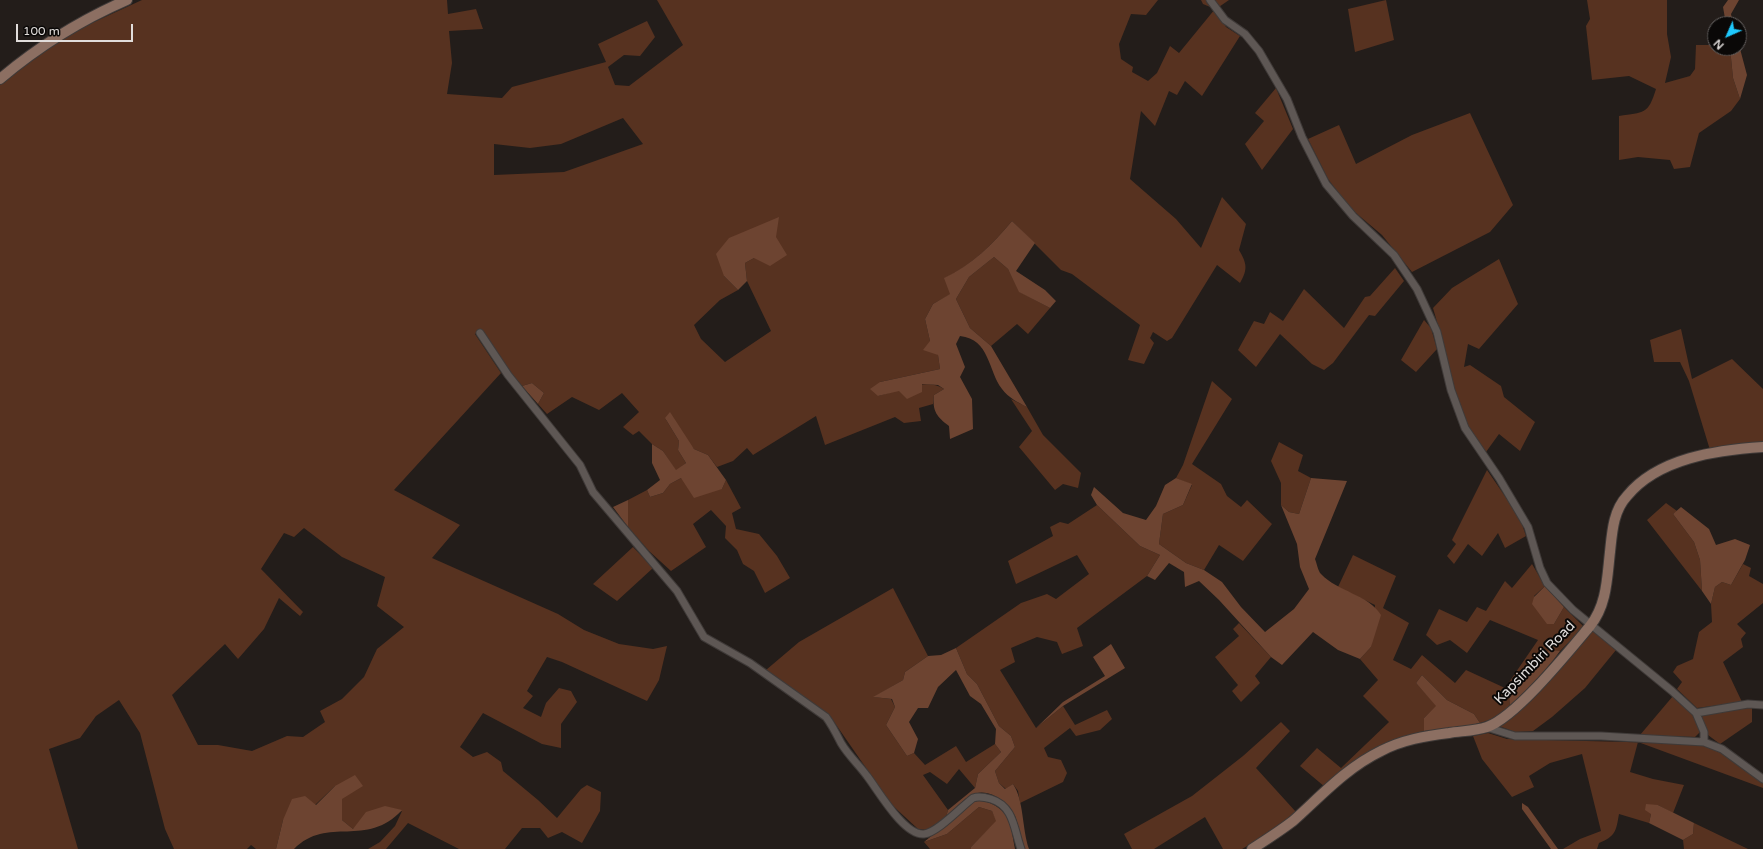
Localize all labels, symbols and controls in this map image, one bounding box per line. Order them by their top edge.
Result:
scale bar [18,16,135,42]
north arrow [1707,16,1747,56]
text: 100 m [23,24,60,38]
text: N [1711,36,1727,52]
street label: Kapsimbiri Road [1491,618,1579,708]

